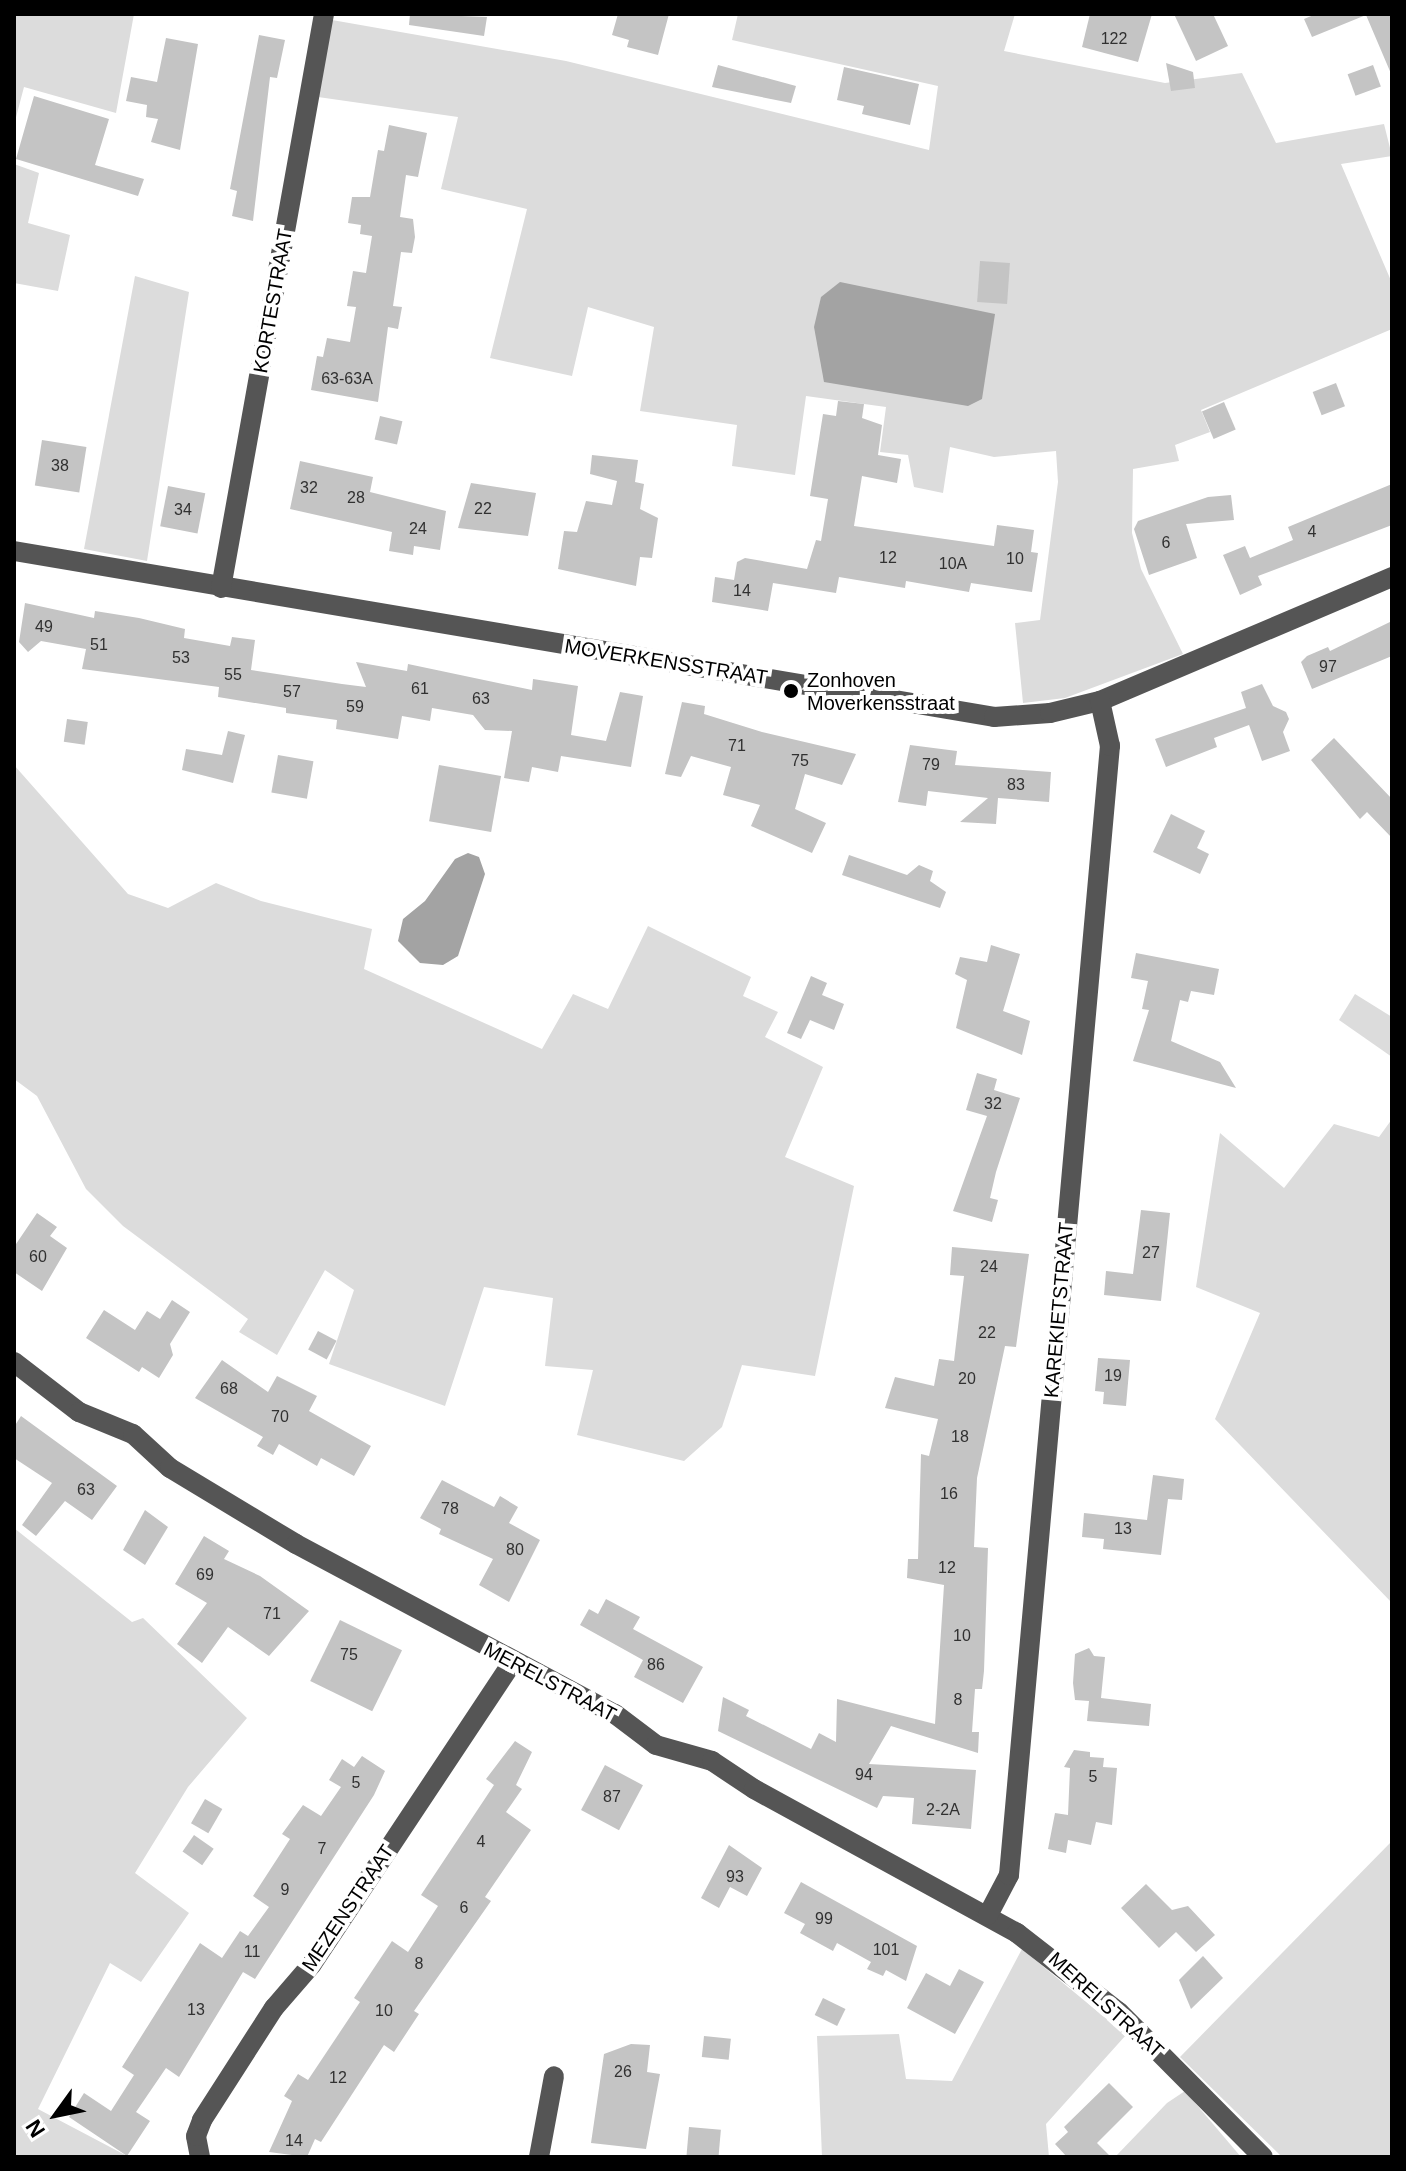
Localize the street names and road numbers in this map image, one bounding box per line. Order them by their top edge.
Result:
street label: KORTESTRAAT [249,227,297,375]
street label: MOVERKENSSTRAAT [563,634,769,690]
street label: KAREKIETSTRAAT [1039,1221,1079,1399]
street label: MERELSTRAAT [480,1637,620,1727]
street label: MEZENSTRAAT [297,1840,399,1976]
street label: MERELSTRAAT [1044,1947,1168,2063]

